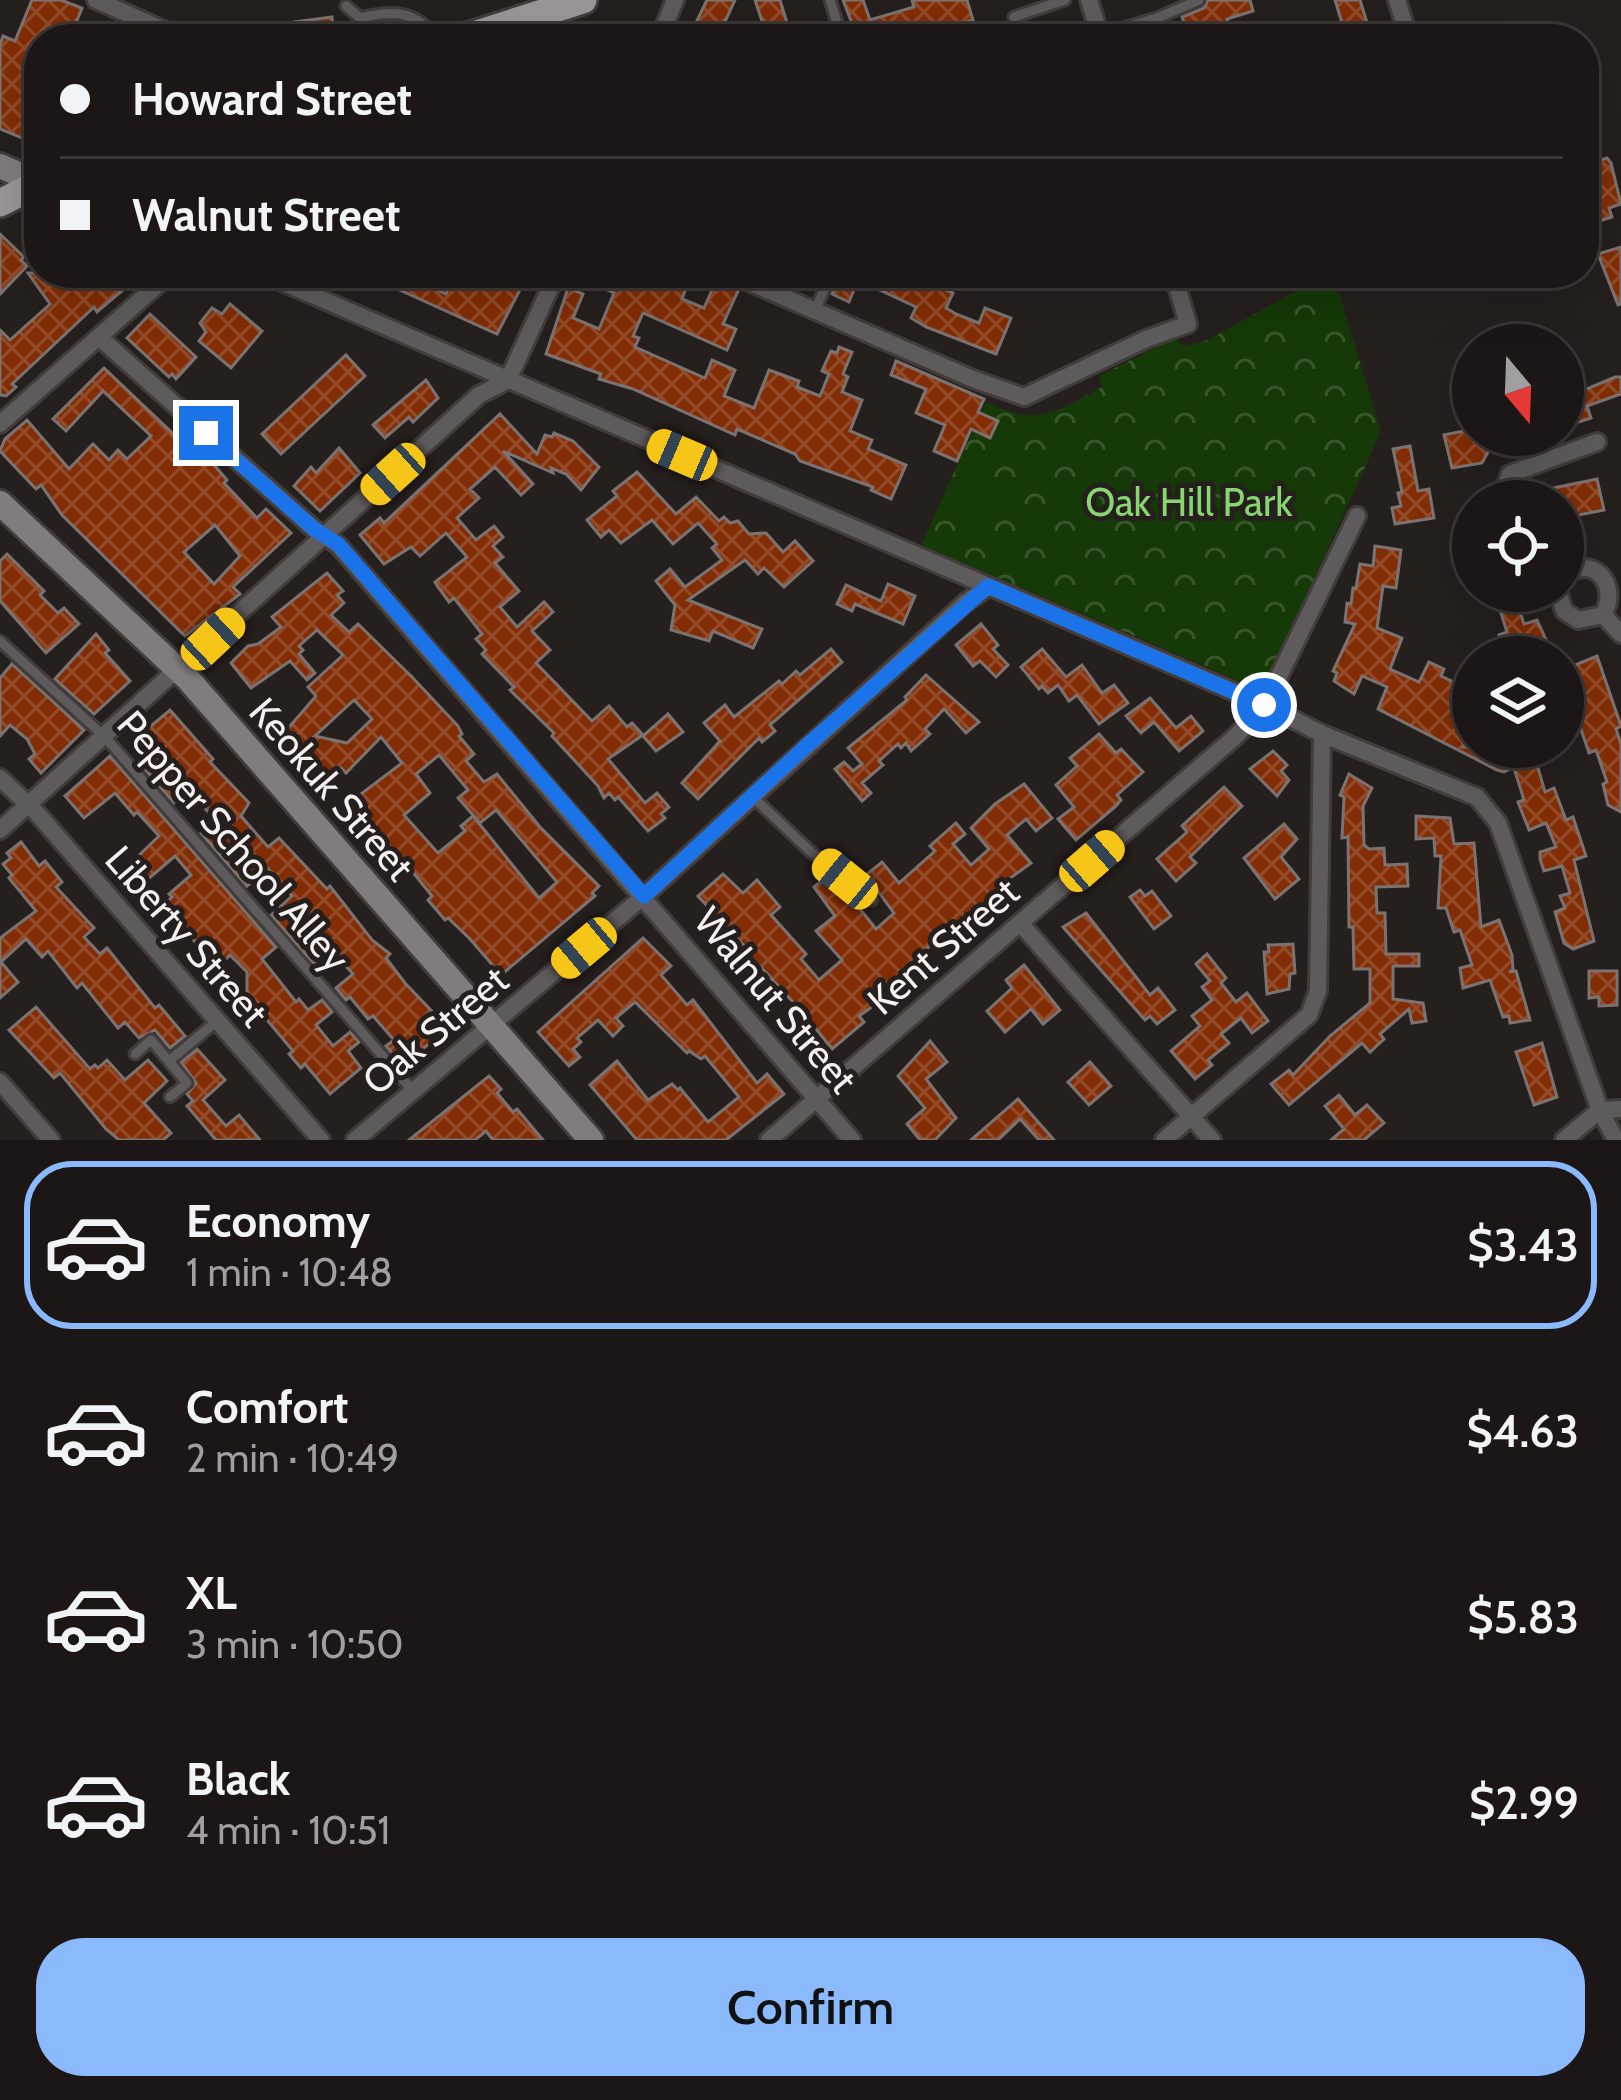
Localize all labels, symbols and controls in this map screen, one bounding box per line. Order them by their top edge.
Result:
text: Howard Street [132,72,412,126]
text: Walnut Street [132,188,400,242]
north arrow [1452,324,1584,456]
map controls [1452,324,1584,768]
route end [179,406,233,460]
car [642,424,722,486]
car [354,437,432,511]
park label: Oak Hill Park [1085,478,1293,526]
button: locate [1452,480,1584,612]
car [174,601,252,677]
button: layers [1452,636,1584,768]
route start [1237,678,1291,732]
street label: Keokuk Street [240,688,424,890]
street label: Pepper School Alley [108,701,361,982]
car [1053,824,1131,898]
street label: Liberty Street [96,836,278,1036]
car [806,842,884,916]
street label: Kent Street [858,867,1028,1025]
street label: Walnut Street [684,897,868,1103]
car [545,911,623,985]
street label: Oak Street [353,955,517,1105]
icon: car [42,1191,150,1299]
text: Economy [186,1194,370,1248]
text: $3.43 [1467,1218,1579,1272]
text: 1 min · 10:48 [186,1248,393,1296]
icon: car [42,1377,150,1485]
text: Comfort [186,1380,349,1434]
text: $4.63 [1466,1404,1579,1458]
text: 2 min · 10:49 [186,1434,399,1482]
icon: car [42,1563,150,1671]
text: XL [186,1566,237,1620]
text: $5.83 [1467,1590,1579,1644]
text: 3 min · 10:50 [186,1620,403,1668]
icon: car [42,1749,150,1857]
text: Black [186,1752,290,1806]
text: $2.99 [1469,1776,1579,1830]
text: 4 min · 10:51 [186,1806,390,1854]
button: Confirm [36,1938,1585,2076]

